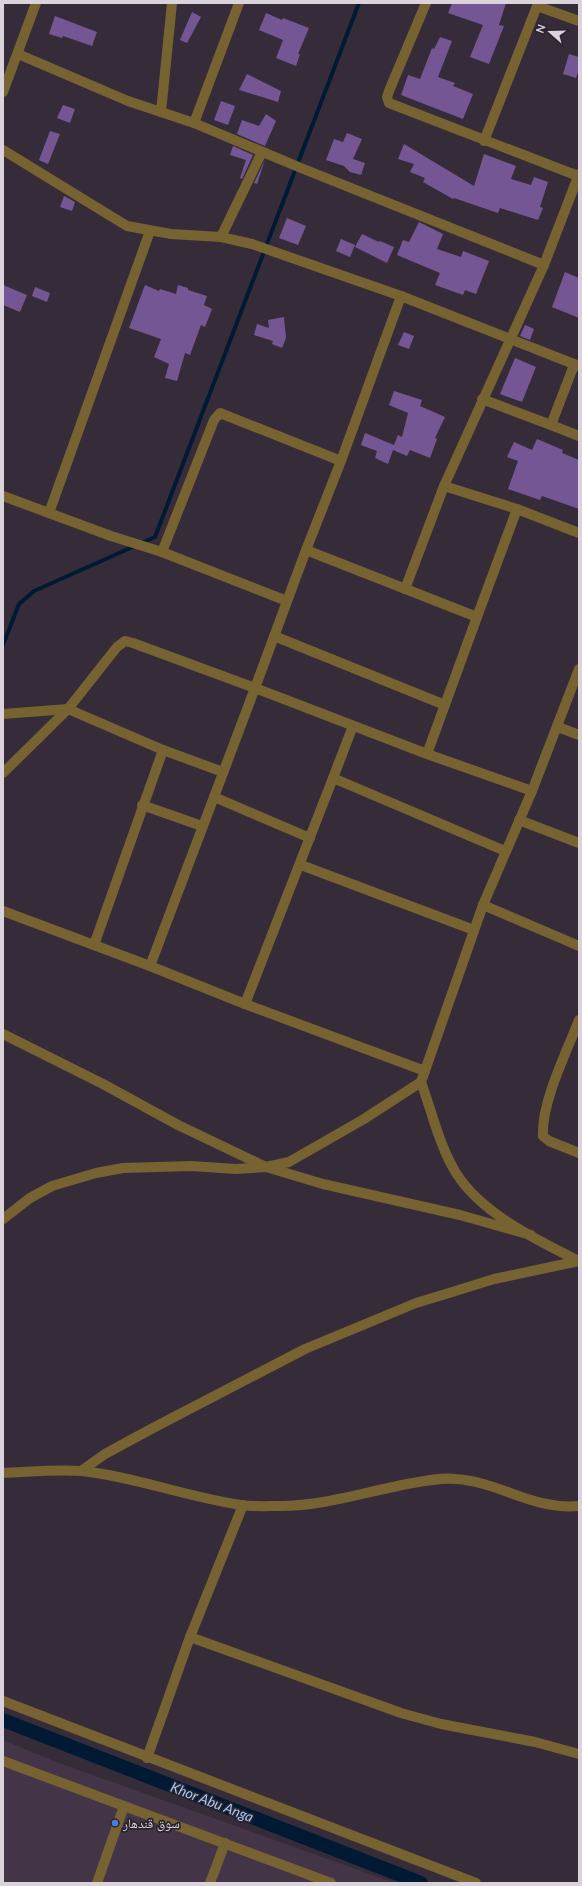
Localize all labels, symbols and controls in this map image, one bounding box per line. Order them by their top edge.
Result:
north arrow [530,12,570,52]
text: N [533,22,548,35]
water label: Khor Abu Anga [168,1778,256,1825]
place label: سوق قندهار [122,1815,180,1832]
marker: سوق قندهار [110,1818,120,1828]

